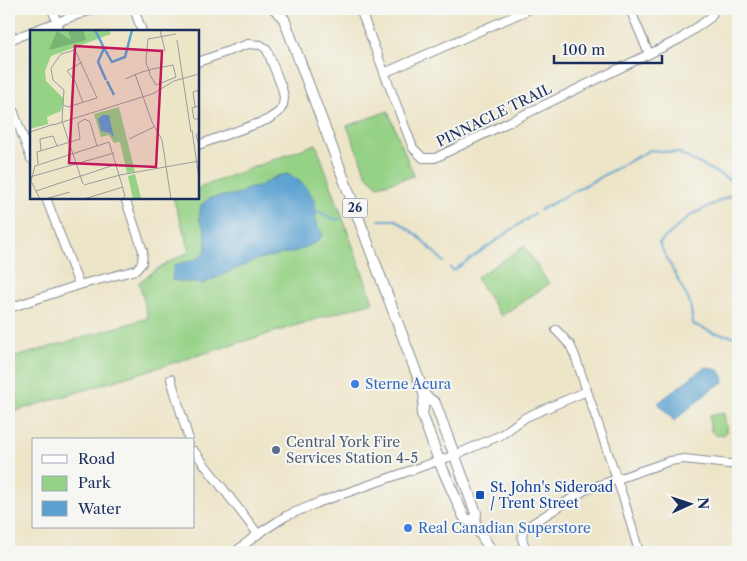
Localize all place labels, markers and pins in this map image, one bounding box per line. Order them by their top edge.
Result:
place label: Sterne Acura [365,375,452,393]
marker: Sterne Acura [349,378,361,390]
place label: Central York Fire Services Station 4-5 [286,433,418,467]
marker: Central York Fire Services Station 4-5 [270,444,282,456]
place label: St. John's Sideroad / Trent Street [490,478,614,512]
marker: St. John's Sideroad / Trent Street [474,489,486,501]
place label: Real Canadian Superstore [418,519,591,537]
marker: Real Canadian Superstore [402,522,414,534]

